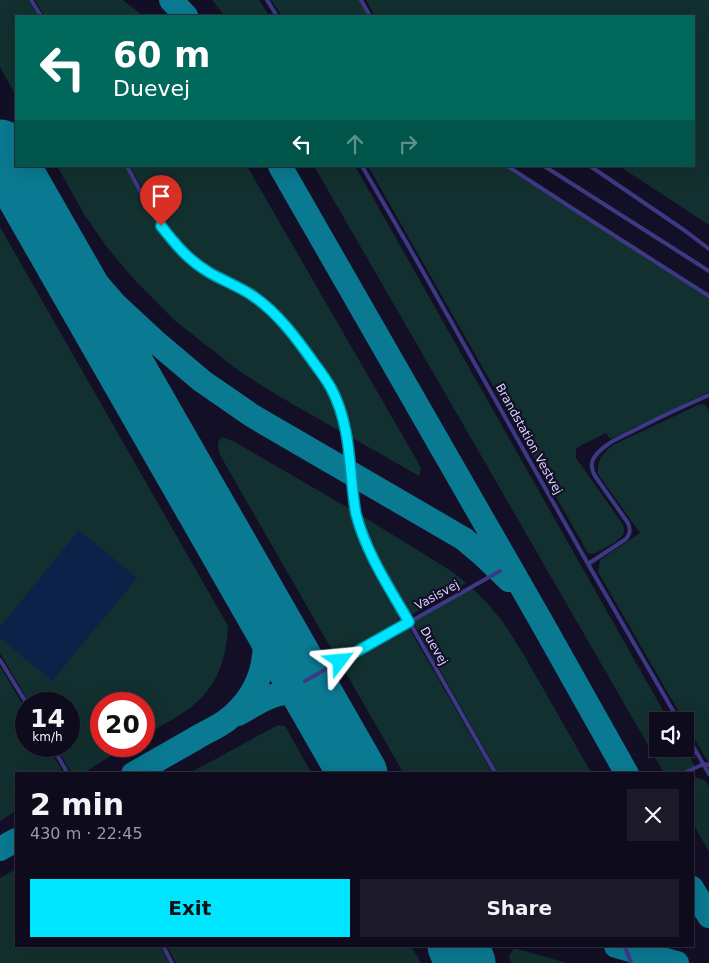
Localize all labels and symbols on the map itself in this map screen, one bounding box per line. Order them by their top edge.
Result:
pin [140,175,182,226]
street label: Brandstation Vestvej [493,381,565,497]
street label: Vasisvej [412,577,462,613]
street label: Duevej [417,624,451,668]
position arrow [313,634,365,686]
speed limit sign: 20 [90,692,155,757]

